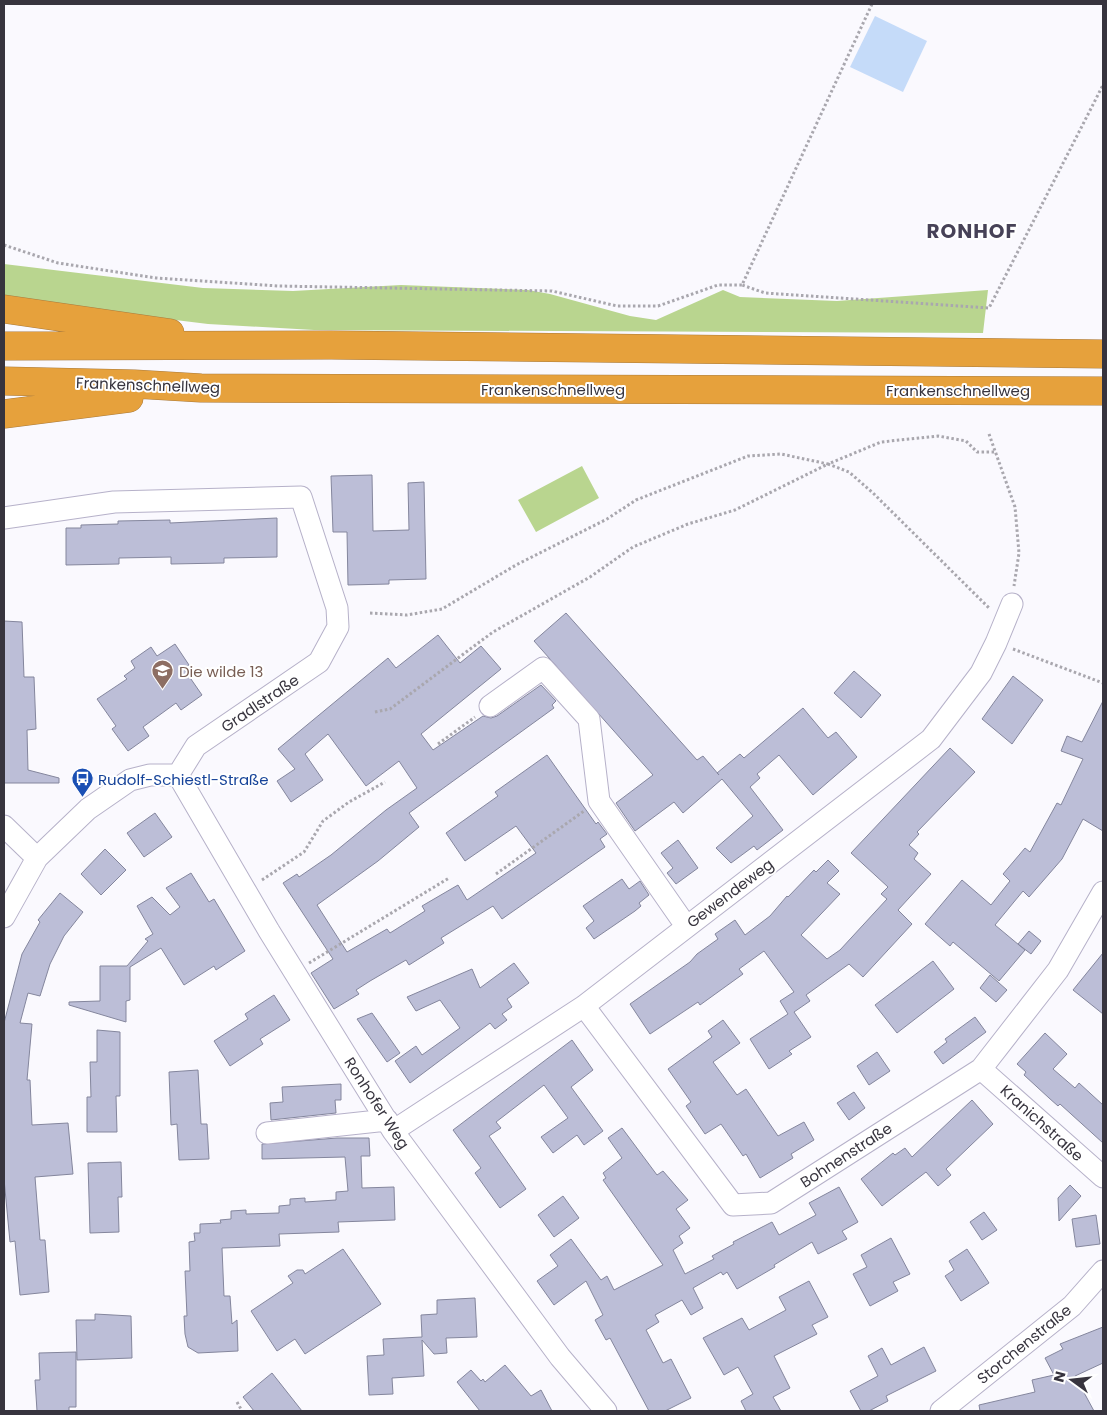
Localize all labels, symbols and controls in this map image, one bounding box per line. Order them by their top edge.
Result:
district label: RONHOF [926,217,1018,245]
street label: Frankenschnellweg [76,372,220,398]
street label: Frankenschnellweg [481,379,625,400]
street label: Frankenschnellweg [886,380,1030,401]
school or university icon: Die wilde 13 [151,659,175,690]
place label: Die wilde 13 [179,661,263,682]
street label: Gradlstraße [217,669,303,737]
bus stop icon: Rudolf-Schiestl-Straße [70,767,94,798]
place label: Rudolf-Schiestl-Straße [98,769,269,790]
street label: Gewendeweg [682,854,778,932]
street label: Ronhofer Weg [339,1053,415,1153]
street label: Kranichstraße [996,1080,1088,1166]
street label: Bohnenstraße [796,1117,896,1193]
street label: Storchenstraße [972,1299,1076,1389]
north arrow [1047,1355,1097,1405]
text: N [1048,1369,1070,1384]

